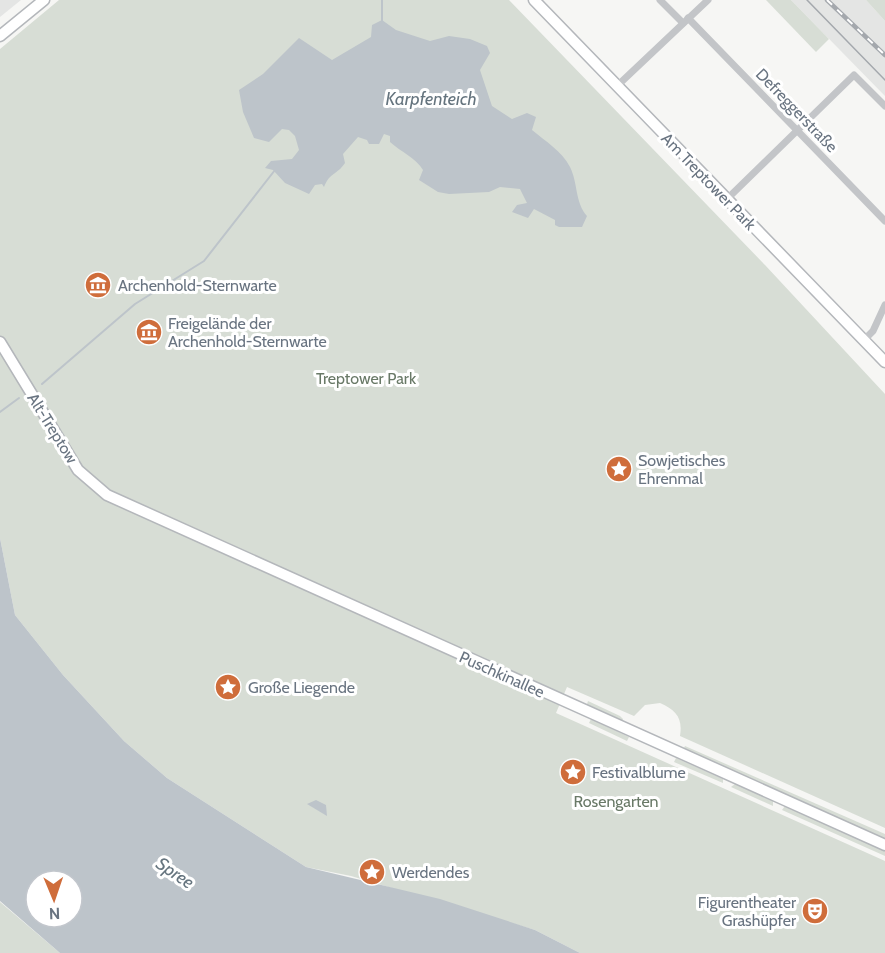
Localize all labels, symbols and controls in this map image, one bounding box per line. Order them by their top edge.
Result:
street label: Defreggerstraße [752,64,841,156]
water label: Karpfenteich [385,88,477,110]
street label: Am Treptower Park [657,129,760,234]
museum icon: Archenhold-Sternwarte [83,270,113,300]
place label: Archenhold-Sternwarte [118,276,277,295]
place label: Freigelände der Archenhold-Sternwarte [168,314,327,351]
museum icon: Freigelände der Archenhold-Sternwarte [134,317,164,347]
park label: Treptower Park [316,369,417,388]
street label: Alt-Treptow [23,389,82,467]
place label: Sowjetisches Ehrenmal [638,451,726,488]
place icon: Sowjetisches Ehrenmal [604,454,634,484]
street label: Puschkinallee [456,647,547,702]
place icon: Große Liegende [213,672,243,702]
place label: Große Liegende [248,678,355,697]
place icon: Festivalblume [558,757,588,787]
place label: Festivalblume [592,763,686,782]
park label: Rosengarten [573,792,659,811]
water label: Spree [152,852,198,894]
place icon: Werdendes [357,857,387,887]
place label: Werdendes [392,863,470,882]
north arrow [24,869,84,929]
place label: Figurentheater Grashüpfer [698,893,797,930]
theatre icon: Figurentheater Grashüpfer [800,896,830,926]
text: N [49,904,60,923]

